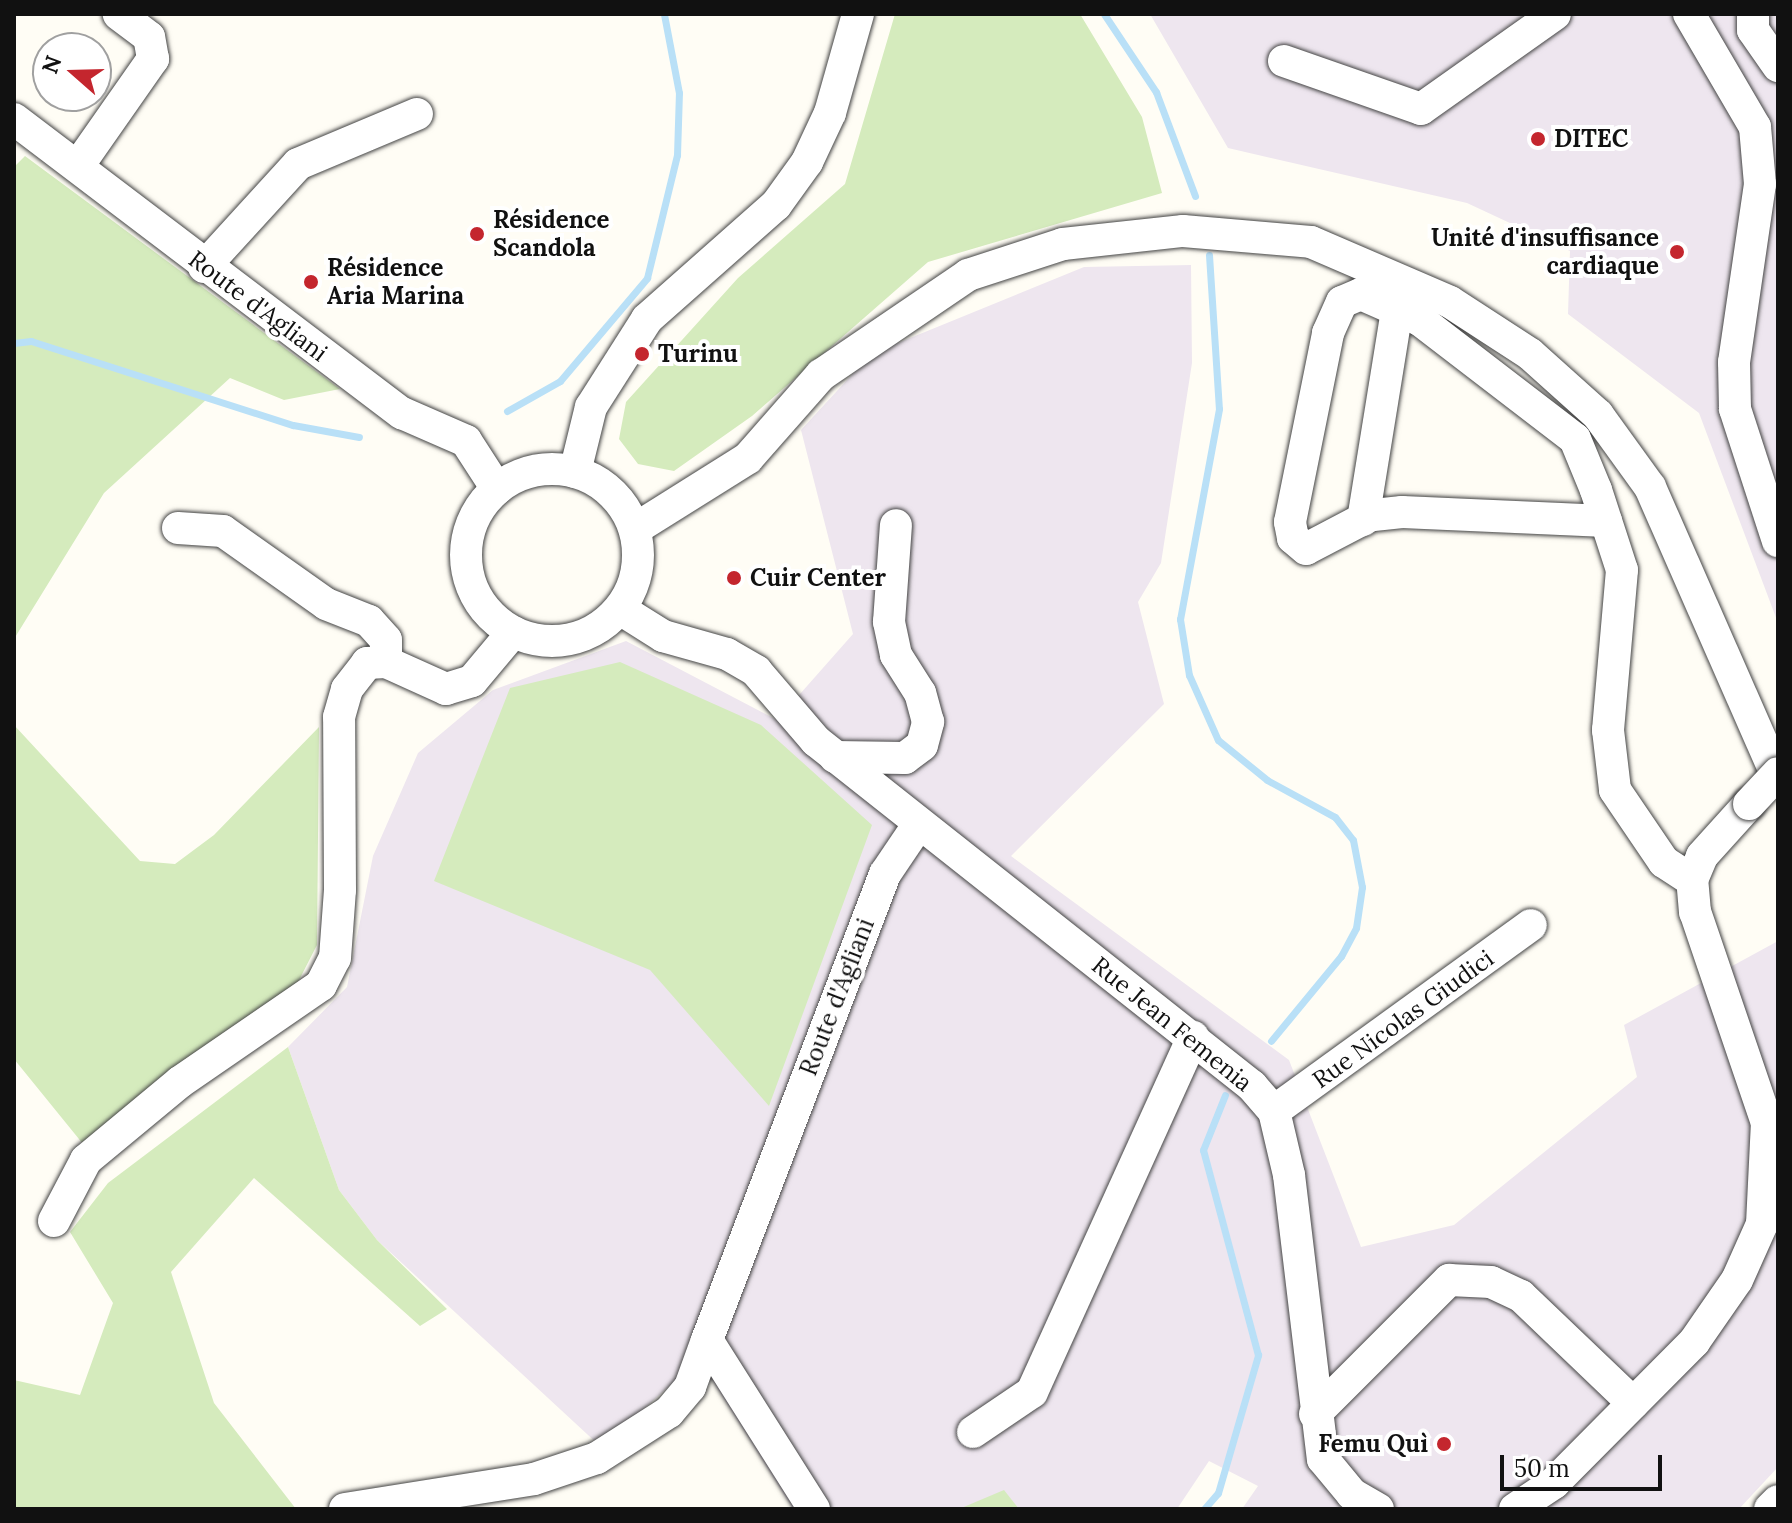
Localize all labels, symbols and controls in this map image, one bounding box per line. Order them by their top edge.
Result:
north arrow [32,32,112,112]
text: N [35,52,67,77]
place label: DITEC [1554,125,1628,153]
marker: DITEC [1529,130,1547,148]
place label: Résidence Scandola [493,206,609,262]
place label: Unité d'insuffisance cardiaque [1431,224,1659,280]
marker: Résidence Scandola [468,225,486,243]
marker: Unité d'insuffisance cardiaque [1666,241,1688,263]
street label: Route d'Agliani [183,245,333,367]
place label: Résidence Aria Marina [327,254,464,310]
marker: Résidence Aria Marina [302,273,320,291]
place label: Turinu [658,340,738,368]
marker: Turinu [633,345,651,363]
place label: Cuir Center [750,564,886,592]
marker: Cuir Center [725,569,743,587]
street label: Route d'Agliani [794,914,880,1080]
street label: Rue Nicolas Giudici [1307,944,1499,1094]
street label: Rue Jean Femenia [1086,951,1258,1097]
place label: Femu Quì [1318,1430,1428,1458]
marker: Femu Quì [1435,1435,1453,1453]
scale bar [1504,1439,1666,1489]
text: 50 m [1514,1453,1570,1484]

